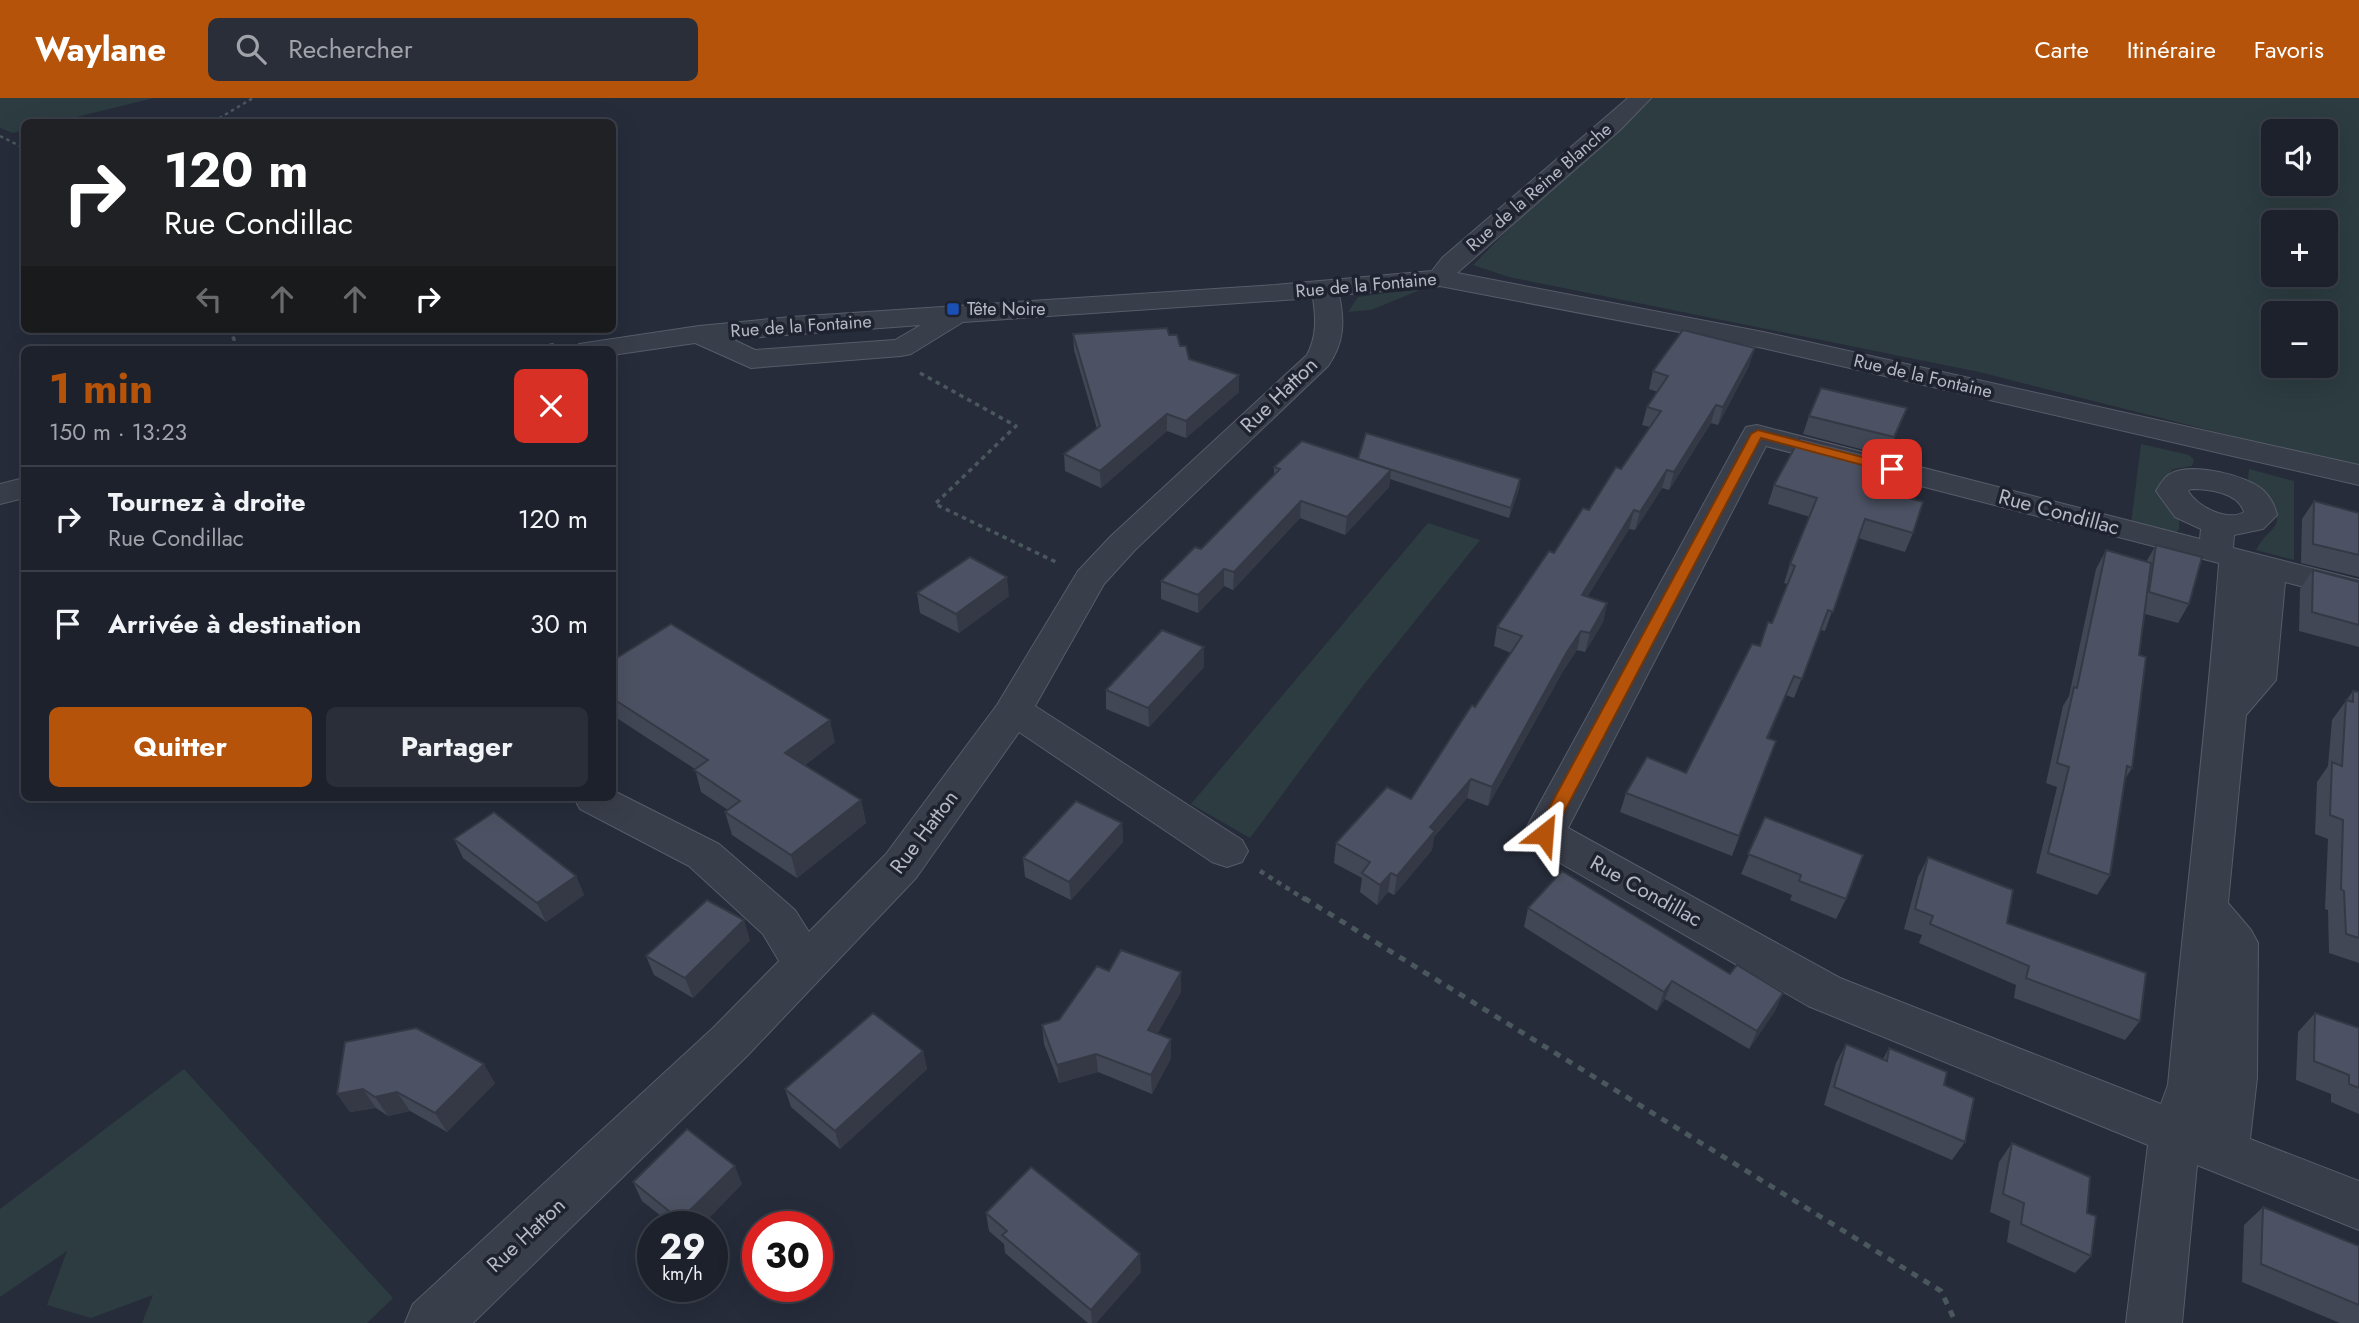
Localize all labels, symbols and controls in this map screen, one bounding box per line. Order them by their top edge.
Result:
search box [208,18,698,81]
text: Waylane [35,26,166,73]
icon: search [232,30,270,68]
text: Rechercher [288,30,413,68]
text: Carte [2034,32,2089,67]
text: Itinéraire [2127,32,2216,67]
text: Favoris [2254,32,2324,67]
street label: Rue de la Reine Blanche [1461,116,1617,258]
map controls [2261,119,2338,378]
button: sound [2261,119,2338,196]
text: 120 m [164,135,308,205]
icon: right [49,147,140,238]
text: Rue Condillac [164,200,353,246]
button: + [2261,210,2338,287]
street label: Rue de la Fontaine [1294,266,1438,304]
icon: left [190,280,228,318]
icon: ahead [263,280,301,318]
icon: ahead [336,280,374,318]
icon: right [409,280,447,318]
place label: Tête Noire [967,296,1045,322]
marker: Tête Noire [945,301,961,317]
button: − [2261,301,2338,378]
street label: Rue de la Fontaine [730,308,872,344]
street label: Rue de la Fontaine [1851,347,1995,405]
street label: Rue Hatton [1233,350,1325,440]
text: 1 min [49,358,153,419]
button: close [514,369,588,443]
text: 150 m · 13:23 [49,415,187,449]
pin [1862,439,1922,499]
icon: arrive [1873,450,1911,488]
street label: Rue Condillac [1995,481,2123,543]
text: Tournez à droite [108,483,306,521]
icon: right [49,500,87,538]
text: 120 m [518,500,588,538]
text: Rue Condillac [108,521,244,555]
icon: arrive [49,605,87,643]
text: Arrivée à destination [108,605,361,643]
text: 30 m [530,605,588,643]
button: Quitter [49,707,312,787]
button: Partager [326,707,588,787]
street label: Rue Hatton [883,784,965,880]
position arrow [1507,797,1581,871]
street label: Rue Condillac [1584,848,1708,934]
street label: Rue Hatton [480,1191,572,1279]
speed limit sign: 30 [742,1211,833,1302]
text: 29 [659,1222,706,1272]
text: km/h [662,1261,703,1287]

